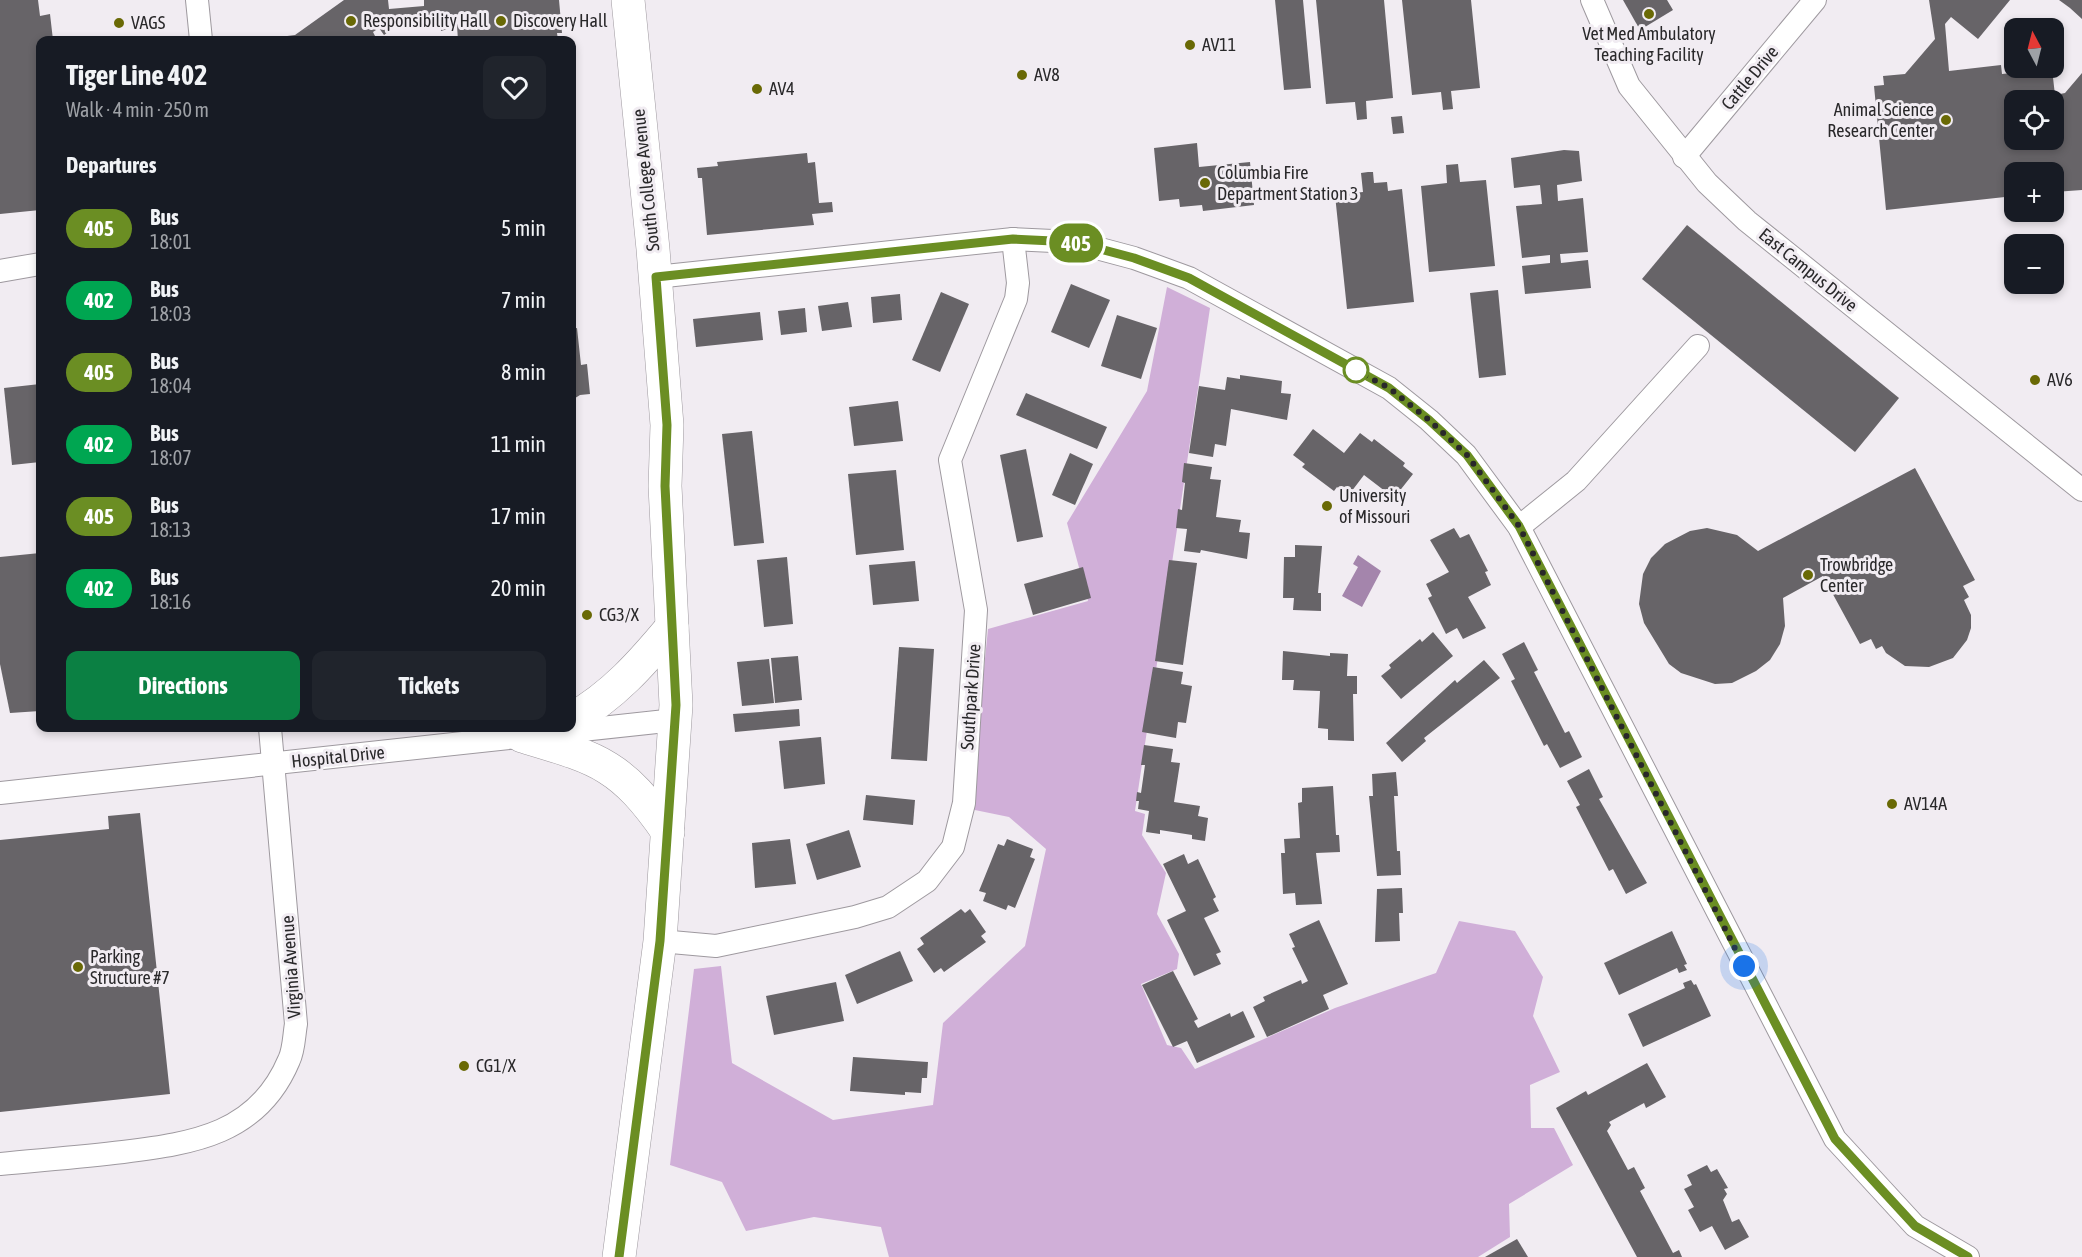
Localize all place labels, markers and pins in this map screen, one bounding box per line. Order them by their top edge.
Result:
marker: Vet Med Ambulatory Teaching Facility [1642,7,1656,21]
place label: Responsibility Hall [363,10,488,31]
place label: Discovery Hall [513,10,608,31]
place label: VAGS [131,12,166,33]
marker: Responsibility Hall [344,14,358,28]
marker: Discovery Hall [494,14,508,28]
marker: VAGS [112,16,126,30]
place label: Vet Med Ambulatory Teaching Facility [1582,23,1716,65]
place label: AV11 [1202,34,1236,55]
marker: AV11 [1183,38,1197,52]
place label: AV8 [1034,64,1060,85]
marker: AV8 [1015,68,1029,82]
place label: AV4 [769,78,795,99]
marker: AV4 [750,82,764,96]
place label: Animal Science Research Center [1827,99,1935,141]
marker: Animal Science Research Center [1939,113,1953,127]
place label: Columbia Fire Department Station 3 [1217,162,1359,204]
marker: Columbia Fire Department Station 3 [1198,176,1212,190]
unlabelled marker [1343,357,1369,383]
place label: AV6 [2047,369,2073,390]
marker: AV6 [2028,373,2042,387]
place label: University of Missouri [1339,485,1410,527]
marker: University of Missouri [1320,499,1334,513]
place label: Trowbridge Center [1820,554,1893,596]
marker: Trowbridge Center [1801,568,1815,582]
place label: CG3/X [599,604,640,625]
marker: CG3/X [580,608,594,622]
place label: AV14A [1904,793,1947,814]
marker: AV14A [1885,797,1899,811]
place label: Parking Structure #7 [90,946,170,988]
marker: Parking Structure #7 [71,960,85,974]
place label: CG1/X [476,1055,517,1076]
marker: CG1/X [457,1059,471,1073]

